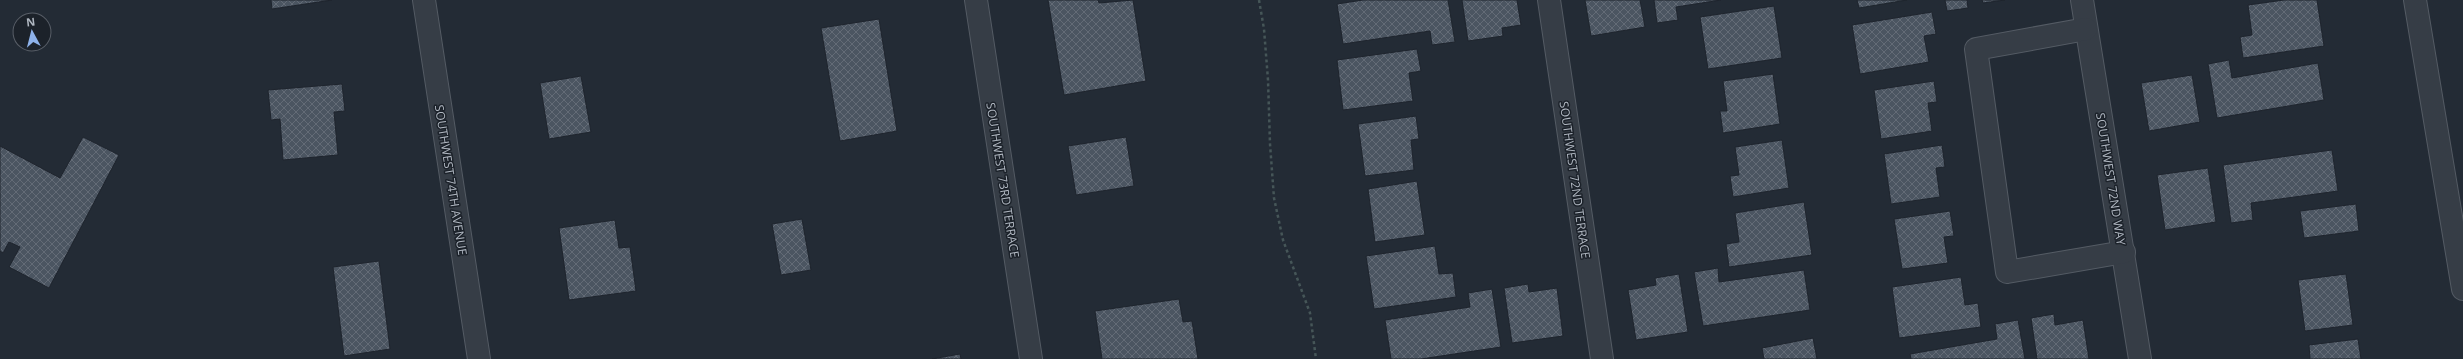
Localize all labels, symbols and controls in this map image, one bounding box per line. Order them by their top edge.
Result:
north arrow [12,12,52,52]
text: N [25,14,36,30]
street label: SOUTHWEST 72ND TERRACE [1556,100,1594,260]
street label: SOUTHWEST 73RD TERRACE [982,101,1024,259]
street label: SOUTHWEST 74TH AVENUE [431,103,471,257]
street label: SOUTHWEST 72ND WAY [2092,111,2130,247]

